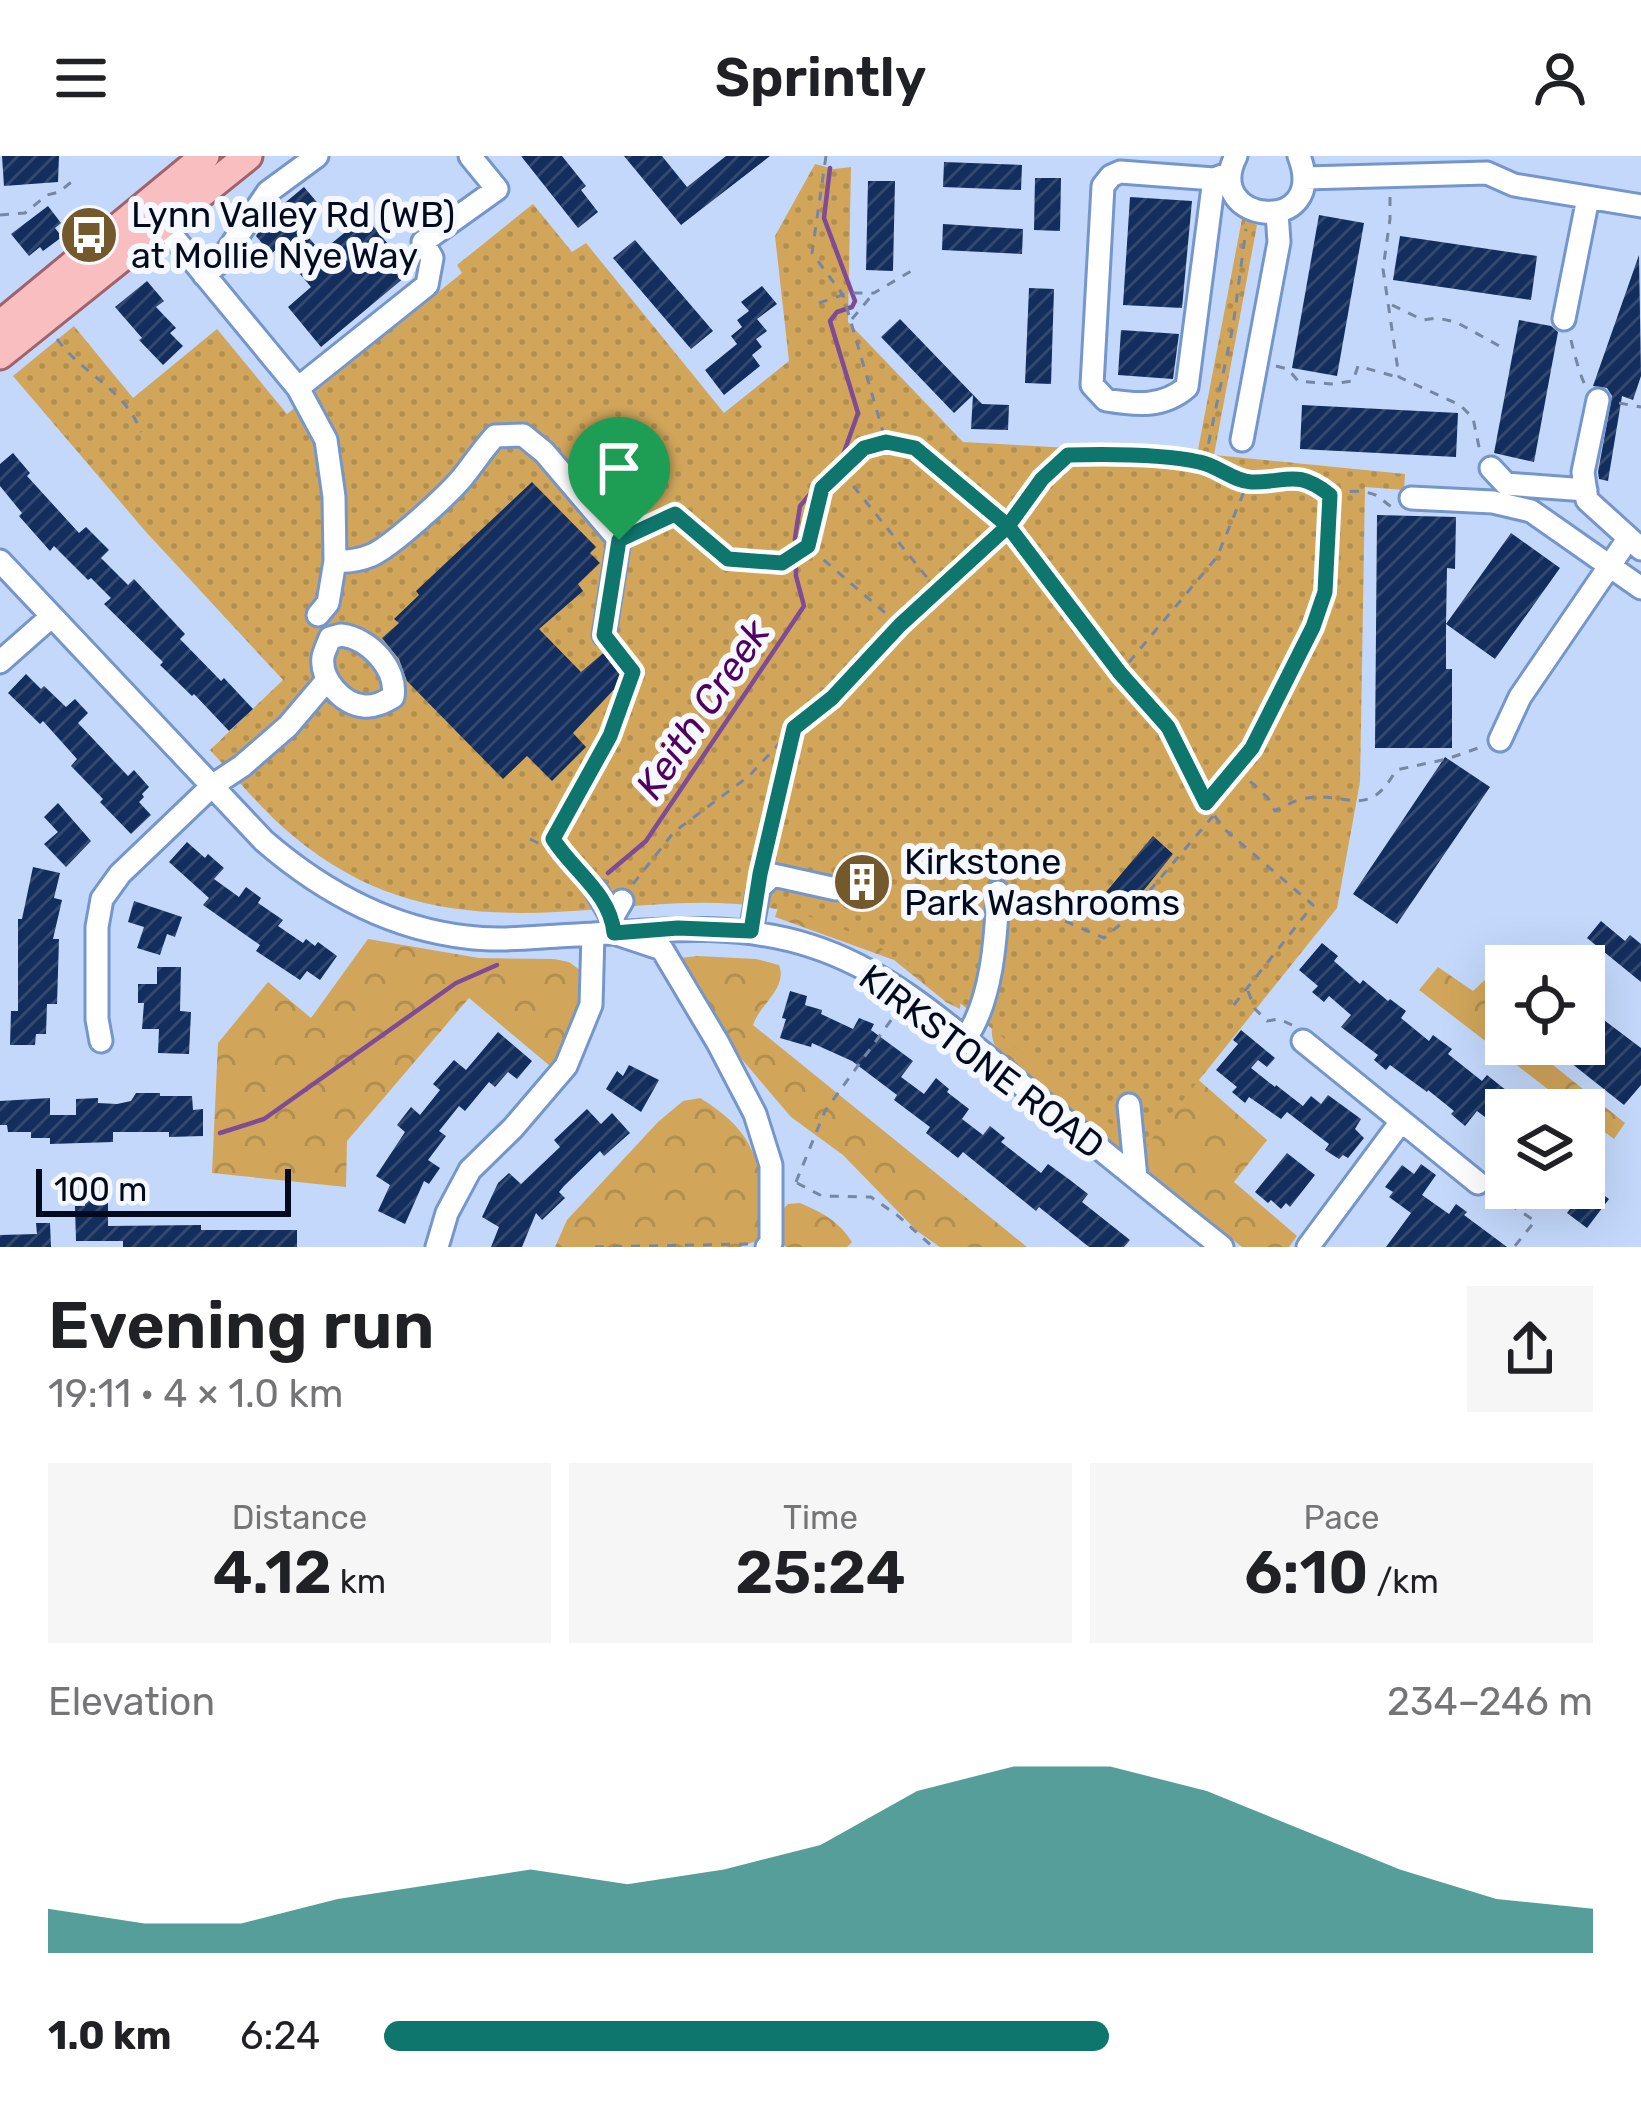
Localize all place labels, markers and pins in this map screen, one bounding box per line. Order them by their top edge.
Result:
place label: Lynn Valley Rd (WB) at Mollie Nye Way [131,193,455,277]
bus stop icon: Lynn Valley Rd (WB) at Mollie Nye Way [58,204,120,266]
pin [568,417,670,540]
place label: Kirkstone Park Washrooms [904,840,1180,924]
building icon: Kirkstone Park Washrooms [831,851,893,913]

